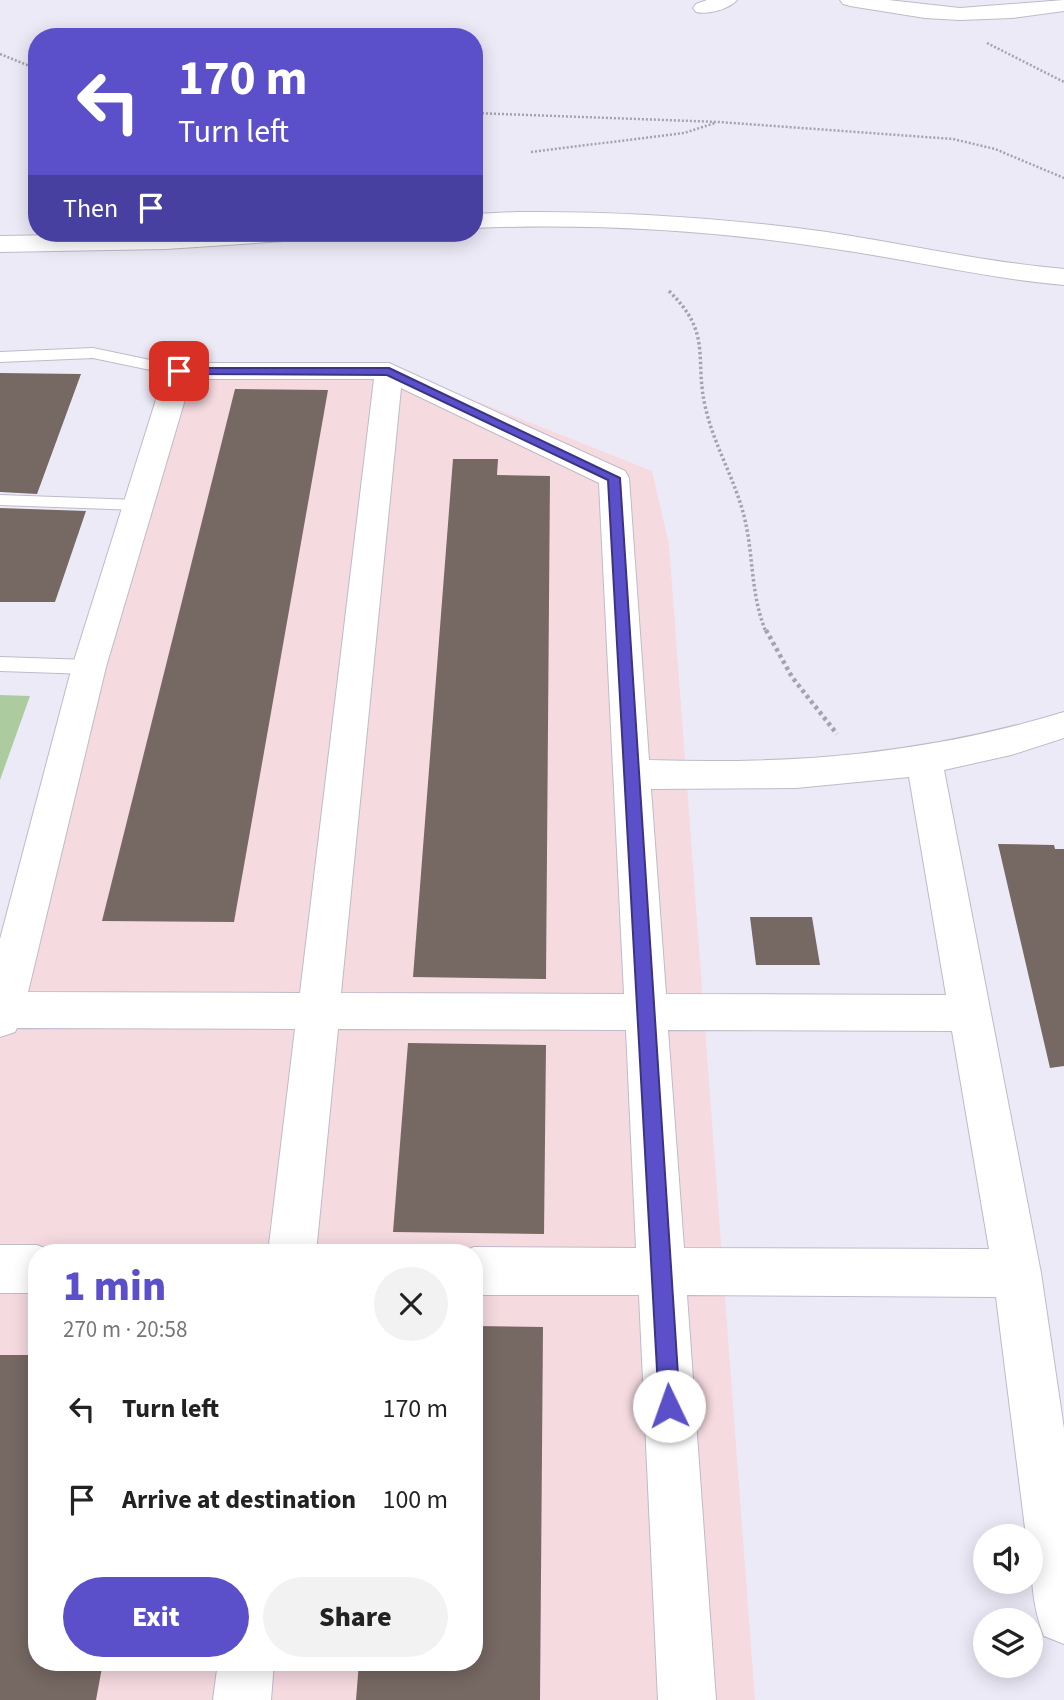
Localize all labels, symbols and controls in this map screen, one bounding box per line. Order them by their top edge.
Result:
text: 170 m [178,44,307,114]
icon: left [63,56,154,147]
text: Turn left [178,109,289,155]
icon: arrive [132,189,170,227]
text: Then [63,190,118,227]
pin [149,341,209,401]
icon: arrive [160,352,198,390]
text: 1 min [63,1257,166,1317]
button: close [374,1267,448,1341]
text: 270 m · 20:58 [63,1313,187,1346]
position arrow [632,1369,706,1443]
icon: left [63,1390,101,1428]
text: Turn left [122,1390,219,1427]
text: 170 m [382,1390,448,1427]
icon: arrive [63,1481,101,1519]
text: Arrive at destination [122,1481,356,1518]
text: 100 m [382,1481,448,1518]
map controls [973,1524,1043,1678]
button: sound [973,1524,1043,1594]
button: Exit [63,1577,249,1657]
button: Share [263,1577,448,1657]
button: layers [973,1608,1043,1678]

